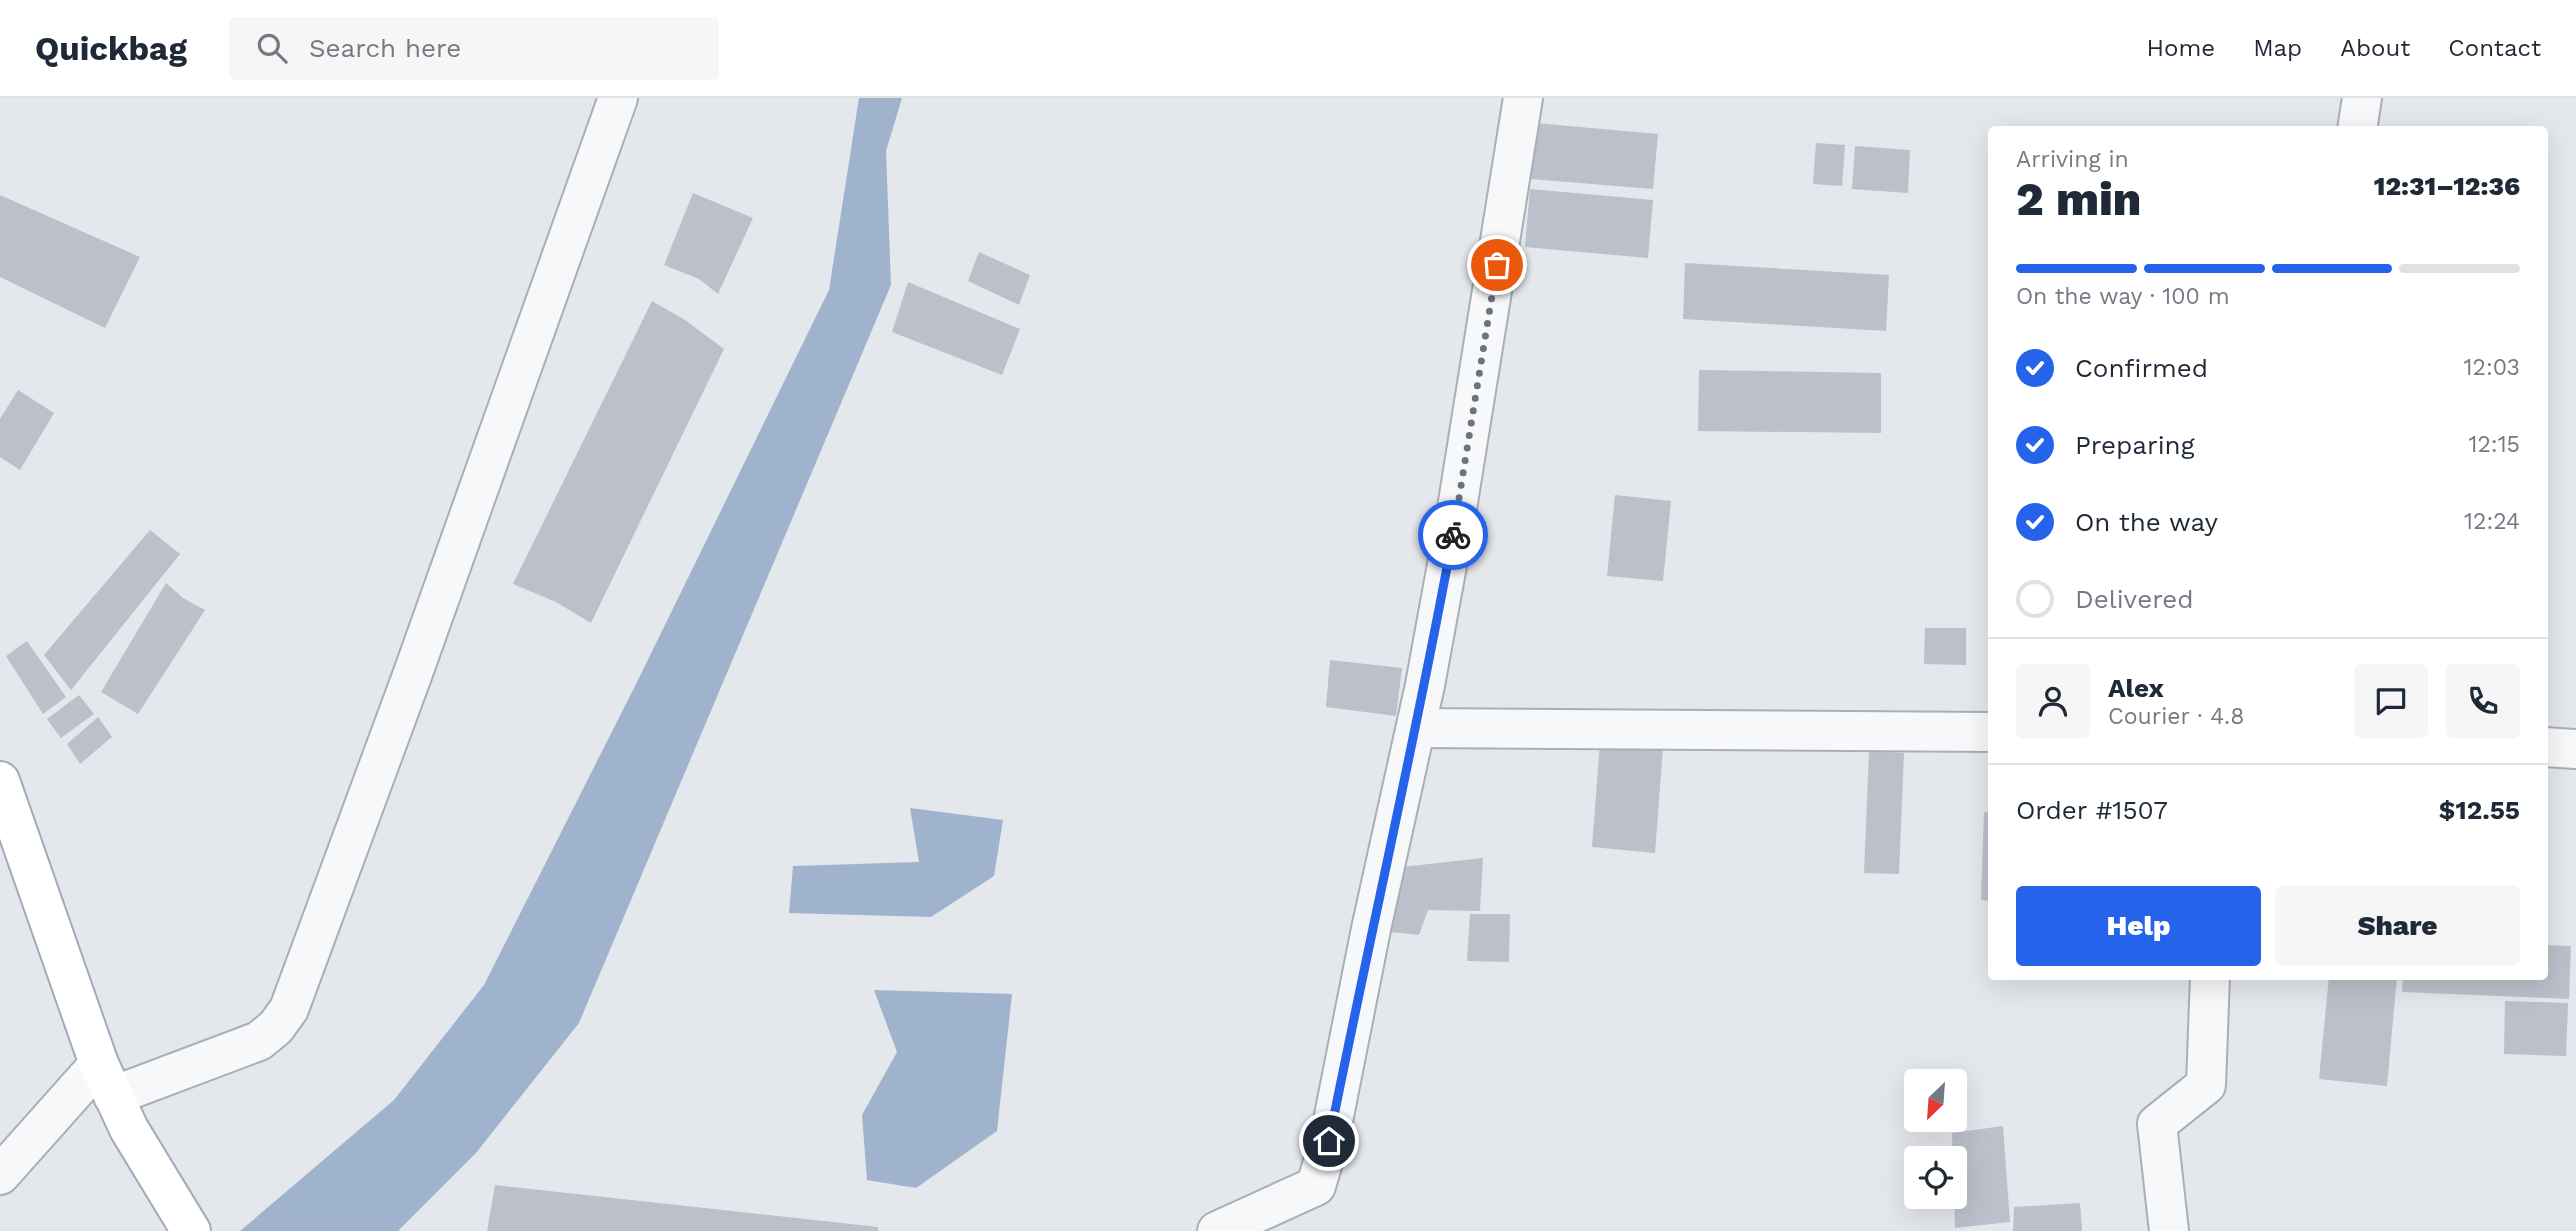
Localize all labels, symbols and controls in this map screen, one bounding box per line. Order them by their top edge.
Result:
search box [229,17,719,80]
text: Quickbag [35,29,187,68]
icon: search [253,29,291,67]
text: Search here [309,33,461,63]
text: Home [2147,34,2215,62]
text: Map [2253,34,2302,62]
text: About [2340,34,2410,62]
text: Contact [2448,34,2541,62]
text: Arriving in [2016,146,2129,173]
text: 12:31–12:36 [2374,171,2520,201]
text: 2 min [2016,172,2141,226]
pin [1467,235,1527,295]
icon: bag [1478,246,1516,284]
text: On the way · 100 m [2016,283,2230,310]
icon: check [2016,349,2054,387]
text: Confirmed [2075,353,2208,383]
text: 12:03 [2464,354,2520,381]
icon: check [2016,426,2054,464]
text: Preparing [2075,430,2195,460]
text: 12:15 [2468,431,2520,458]
courier [1418,500,1488,570]
icon: check [2016,503,2054,541]
text: On the way [2075,507,2218,537]
text: 12:24 [2464,508,2520,535]
icon: bike [1434,516,1472,554]
text: Delivered [2075,584,2194,614]
button: person [2016,664,2090,738]
button: chat [2354,664,2428,738]
button: phone [2446,664,2520,738]
text: Alex [2108,673,2164,703]
text: Courier · 4.8 [2108,703,2244,730]
text: Order #1507 [2016,795,2168,825]
text: $12.55 [2439,795,2520,825]
button: Help [2016,886,2261,966]
button: Share [2275,886,2520,966]
north arrow [1904,1069,1967,1132]
map controls [1904,1069,1967,1209]
pin [1299,1111,1359,1171]
icon: home [1310,1122,1348,1160]
button: locate [1904,1146,1967,1209]

